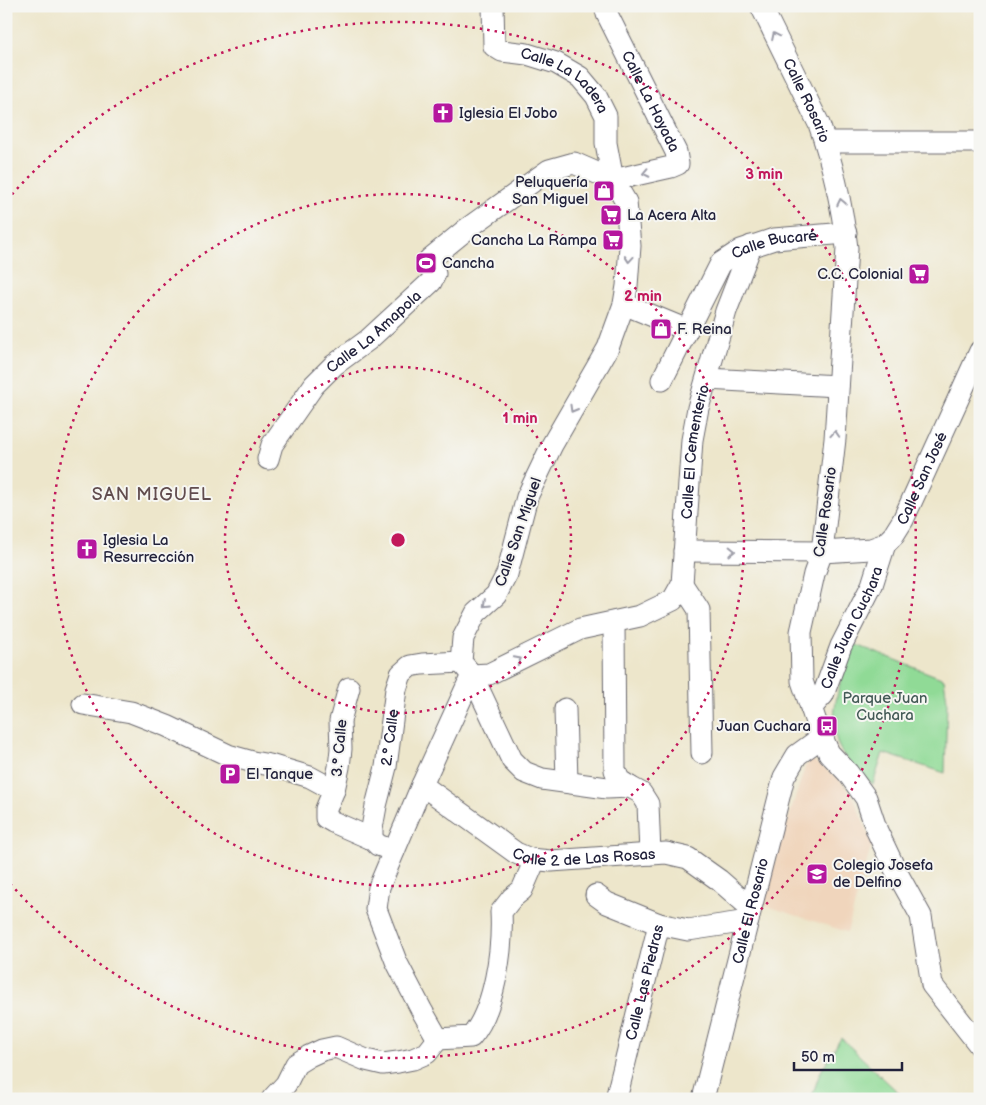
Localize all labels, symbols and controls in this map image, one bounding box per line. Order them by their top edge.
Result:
one-way arrow [771,32,781,41]
street label: Calle La Ladera [520,44,612,117]
street label: Calle La Hoyada [617,48,684,155]
street label: Calle Rosario [778,55,834,145]
church icon: Iglesia El Jobo [431,101,455,125]
place label: Iglesia El Jobo [459,104,557,123]
text: 3 min [745,165,783,184]
one-way arrow [641,167,650,177]
place label: Peluquería San Miguel [512,173,588,209]
shop icon: Peluquería San Miguel [592,179,616,203]
one-way arrow [836,198,846,207]
supermarket icon: La Acera Alta [599,203,623,227]
place label: La Acera Alta [627,206,716,225]
street label: Calle Bucaré [728,226,818,264]
supermarket icon: Cancha La Rampa [601,228,625,252]
place label: Cancha La Rampa [471,231,597,250]
sports icon: Cancha [414,251,438,275]
place label: Cancha [442,254,494,273]
one-way arrow [624,256,635,264]
supermarket icon: C.C. Colonial [907,262,931,286]
place label: C.C. Colonial [817,265,903,284]
street label: Calle La Amapola [322,287,426,377]
text: 2 min [624,287,662,306]
shop icon: F. Reina [649,317,673,341]
place label: F. Reina [677,320,732,339]
street label: Calle El Cementerio [678,382,714,520]
one-way arrow [569,404,579,413]
text: 1 min [502,409,538,428]
street label: Calle San José [893,429,952,528]
one-way arrow [830,430,841,438]
street label: Calle Rosario [810,466,841,559]
street label: Calle San Miguel [491,475,546,589]
district label: SAN MIGUEL [92,484,212,505]
place label: Iglesia La Resurrección [103,531,194,567]
centre of rings [389,531,407,549]
church icon: Iglesia La Resurrección [75,537,99,561]
one-way arrow [729,546,737,556]
street label: Calle Juan Cuchara [817,564,887,692]
one-way arrow [483,598,492,607]
one-way arrow [513,656,522,667]
park label: Parque Juan Cuchara [843,689,927,725]
street label: 2.° Calle [377,708,403,767]
bus stop icon: Juan Cuchara [815,714,839,738]
place label: Juan Cuchara [716,717,811,736]
street label: 3.° Calle [328,718,351,778]
parking icon: El Tanque [218,762,242,786]
place label: El Tanque [246,765,313,784]
street label: Calle 2 de Las Rosas [509,844,657,871]
street label: Calle El Rosario [728,856,773,966]
place label: Colegio Josefa de Delfino [833,856,933,892]
school or university icon: Colegio Josefa de Delfino [805,862,829,886]
street label: Calle Las Piedras [622,922,669,1042]
scale bar [794,1040,901,1072]
text: 50 m [801,1048,835,1067]

